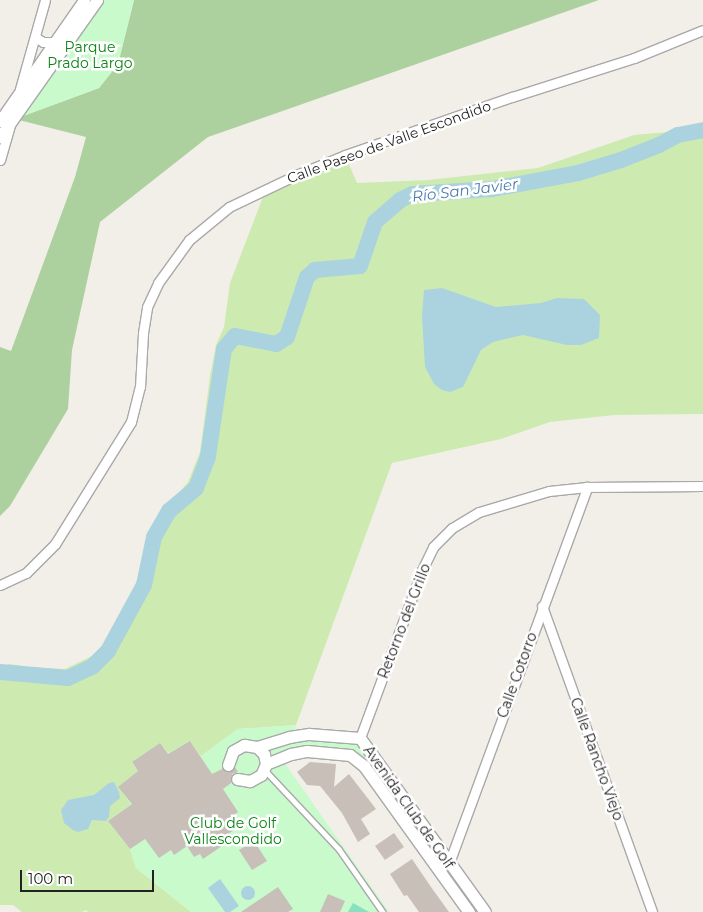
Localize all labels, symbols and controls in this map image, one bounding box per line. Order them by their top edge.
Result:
park label: Parque Prado Largo [47,39,133,72]
street label: Calle Paseo de Valle Escondido [285,97,493,187]
water label: Río San Javier [411,175,519,205]
street label: Retorno del Grillo [374,561,434,681]
street label: Calle Cotorro [494,630,540,720]
street label: Calle Rancho Viejo [567,695,627,823]
street label: Avenida Club de Golf [360,742,458,872]
park label: Club de Golf Vallescondido [184,815,282,848]
scale bar [22,860,156,892]
text: 100 m [28,869,73,888]

